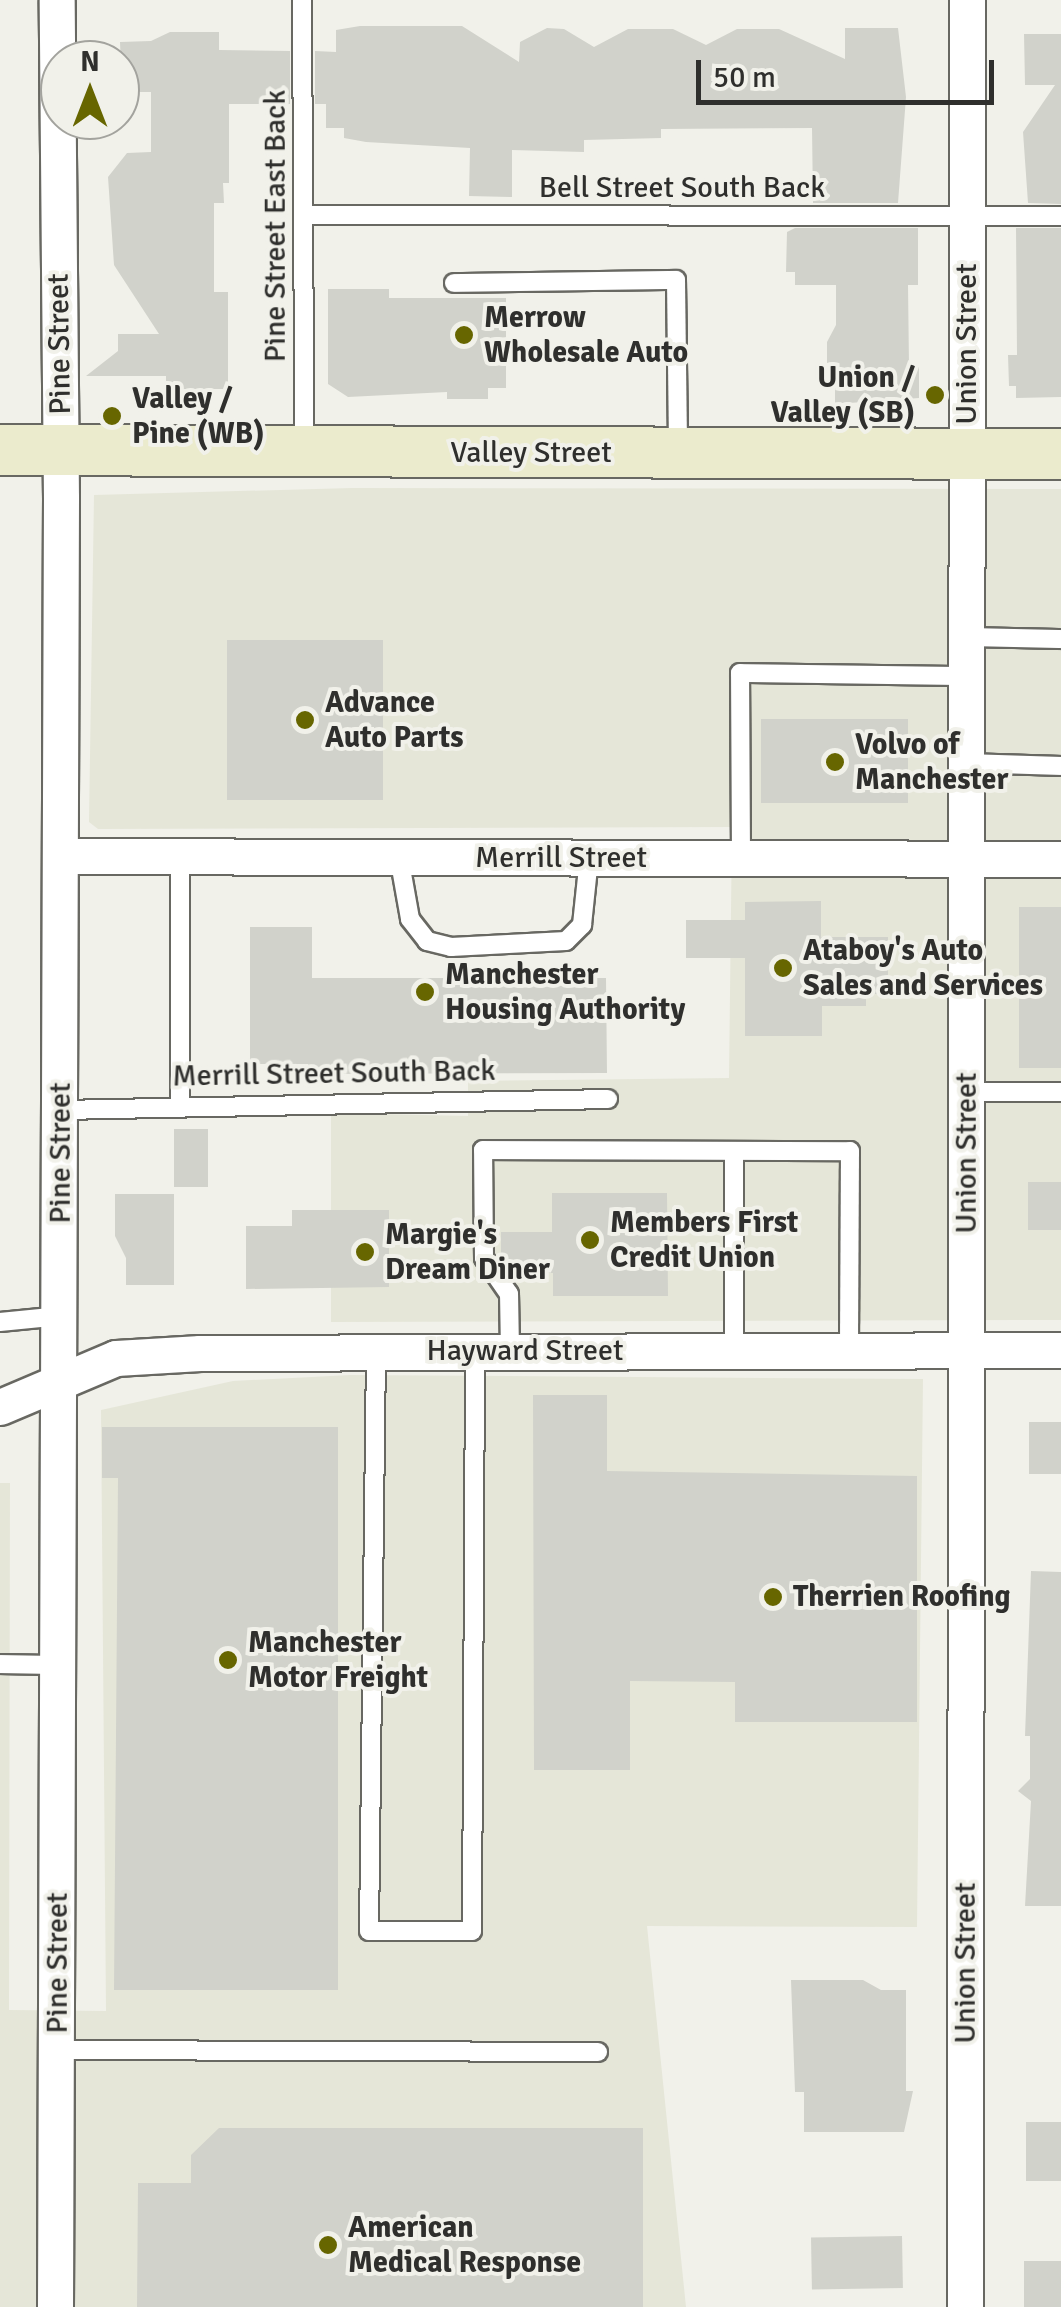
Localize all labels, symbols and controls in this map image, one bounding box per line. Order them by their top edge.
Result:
north arrow [40,40,140,140]
scale bar [701,40,998,102]
text: N [80,45,100,79]
text: 50 m [713,59,776,96]
street label: Pine Street East Back [258,90,294,362]
street label: Bell Street South Back [539,170,825,206]
street label: Union Street [949,263,985,425]
street label: Pine Street [41,273,79,415]
place label: Merrow Wholesale Auto [484,300,688,370]
marker: Merrow Wholesale Auto [453,324,475,346]
place label: Union / Valley (SB) [770,360,915,430]
place label: Valley / Pine (WB) [132,381,265,452]
marker: Union / Valley (SB) [924,384,946,406]
marker: Valley / Pine (WB) [101,405,123,427]
street label: Valley Street [450,435,612,471]
place label: Advance Auto Parts [325,685,463,756]
marker: Advance Auto Parts [294,709,316,731]
place label: Volvo of Manchester [855,727,1008,798]
marker: Volvo of Manchester [824,751,846,773]
street label: Merrill Street [475,840,647,876]
place label: Ataboy's Auto Sales and Services [803,933,1043,1004]
place label: Manchester Housing Authority [445,957,685,1028]
marker: Ataboy's Auto Sales and Services [772,957,794,979]
marker: Manchester Housing Authority [414,981,436,1003]
street label: Merrill Street South Back [172,1053,496,1095]
street label: Union Street [949,1072,985,1234]
street label: Pine Street [43,1082,79,1224]
place label: Members First Credit Union [610,1205,798,1276]
place label: Margie's Dream Diner [385,1217,550,1288]
marker: Members First Credit Union [579,1229,601,1251]
marker: Margie's Dream Diner [354,1241,376,1263]
street label: Hayward Street [426,1333,624,1369]
place label: Therrien Roofing [793,1579,1011,1615]
marker: Therrien Roofing [762,1586,784,1608]
place label: Manchester Motor Freight [248,1625,428,1696]
marker: Manchester Motor Freight [217,1649,239,1671]
street label: Union Street [948,1882,984,2044]
street label: Pine Street [40,1892,76,2034]
place label: American Medical Response [348,2210,581,2280]
marker: American Medical Response [317,2234,339,2256]

